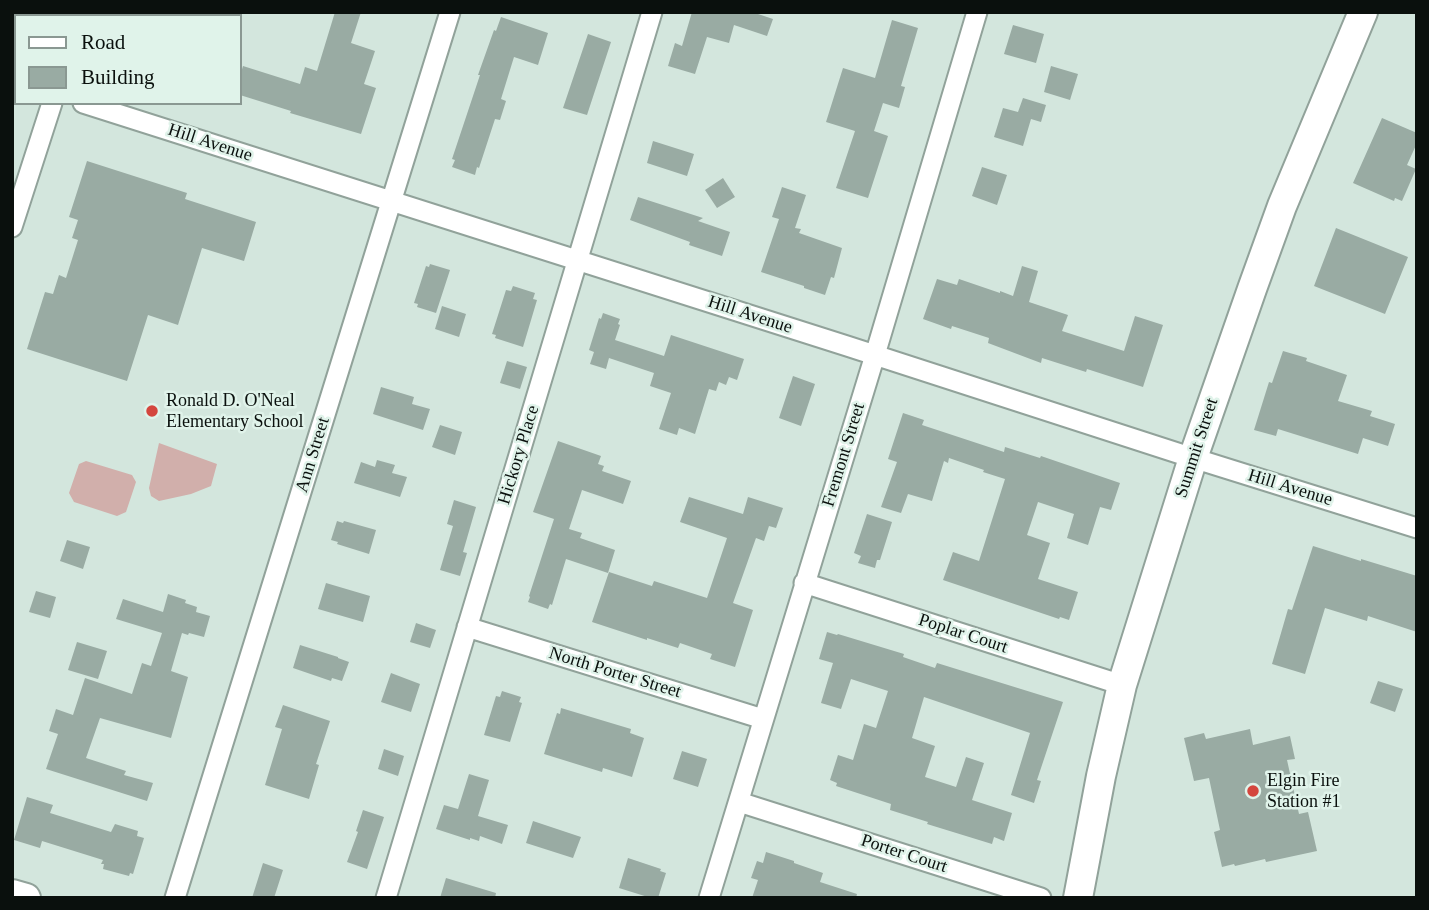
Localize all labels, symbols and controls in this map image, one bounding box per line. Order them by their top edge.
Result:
legend [14,14,242,105]
text: Road [81,30,125,54]
text: Building [81,65,155,89]
street label: Hill Avenue [165,119,255,167]
street label: Hill Avenue [705,291,795,339]
place label: Ronald D. O'Neal Elementary School [166,390,303,432]
street label: Summit Street [1171,395,1223,501]
street label: Fremont Street [818,400,870,510]
marker: Ronald D. O'Neal Elementary School [144,403,160,419]
street label: Hickory Place [494,403,544,507]
street label: Ann Street [291,415,335,495]
street label: Hill Avenue [1245,465,1335,511]
street label: Poplar Court [916,609,1010,659]
street label: North Porter Street [546,643,684,703]
place label: Elgin Fire Station #1 [1267,770,1341,812]
marker: Elgin Fire Station #1 [1245,783,1261,799]
street label: Porter Court [858,830,950,878]

